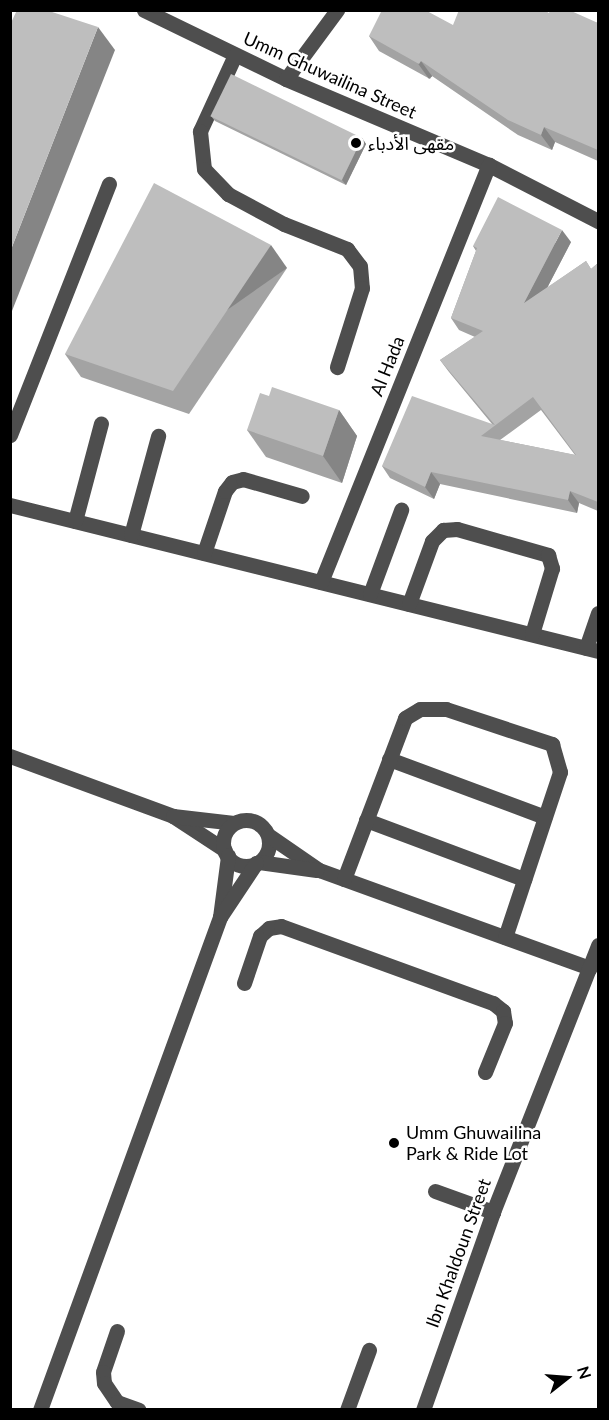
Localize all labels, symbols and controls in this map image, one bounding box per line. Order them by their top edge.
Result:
street label: Umm Ghuwailina Street [240,27,420,123]
place label: مقهى الأدباء [368,132,454,154]
marker: مقهى الأدباء [349,136,363,150]
street label: Al Hada [365,333,409,399]
place label: Umm Ghuwailina Park & Ride Lot [406,1122,541,1164]
marker: Umm Ghuwailina Park & Ride Lot [387,1136,401,1150]
street label: Ibn Khaldoun Street [421,1175,495,1331]
north arrow [537,1348,597,1408]
text: N [574,1364,596,1381]

